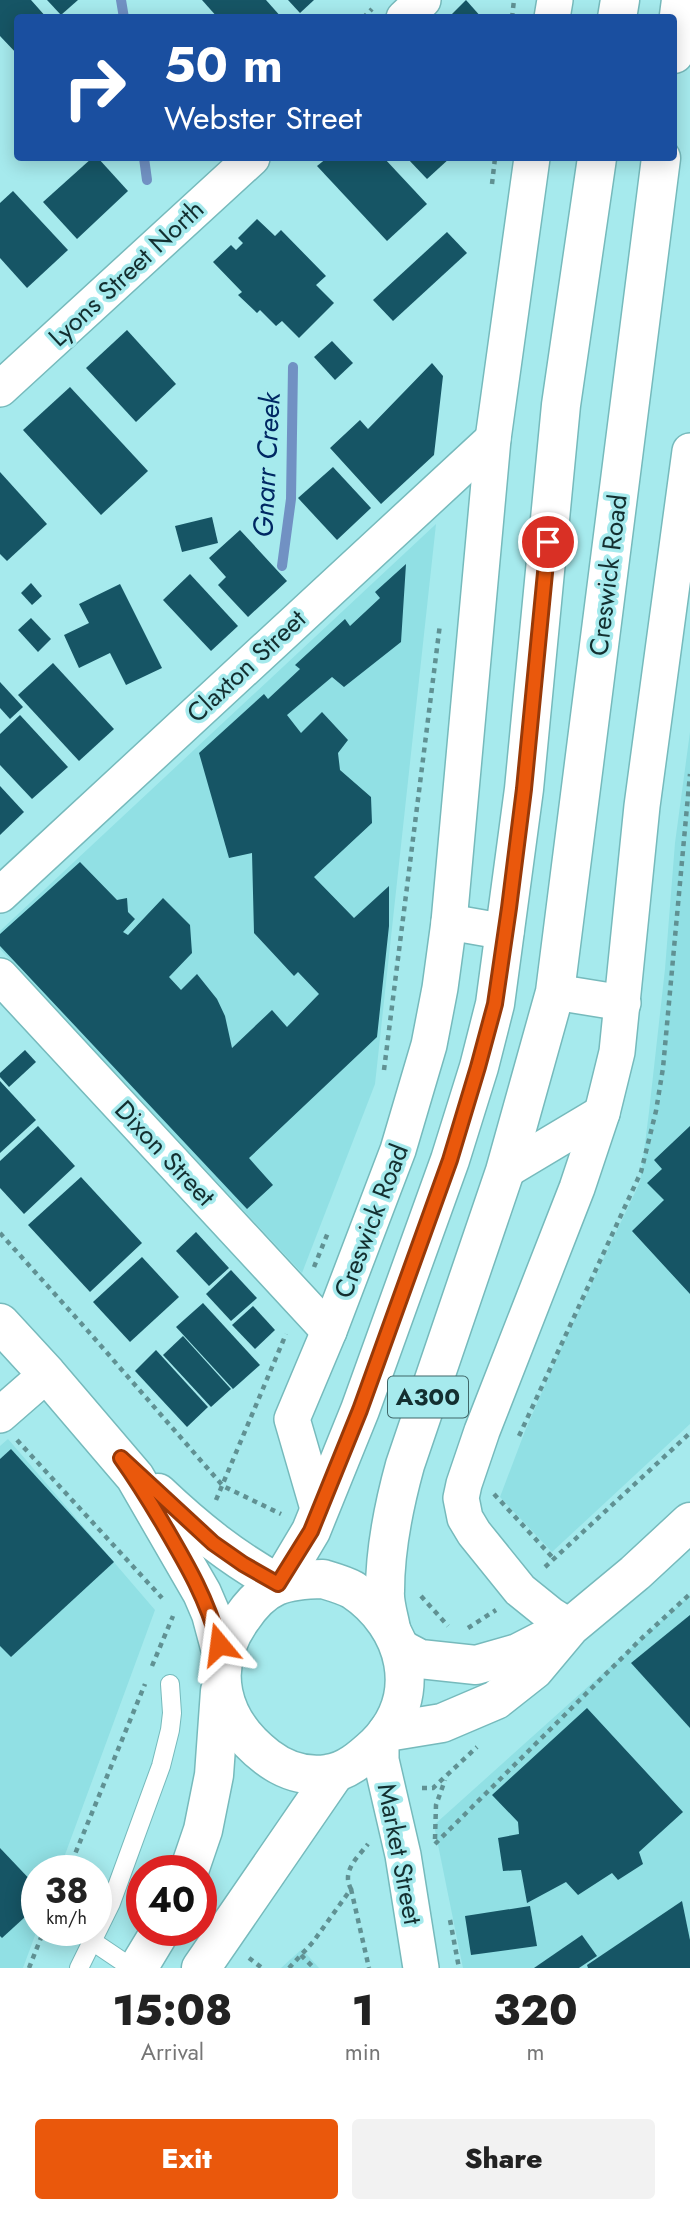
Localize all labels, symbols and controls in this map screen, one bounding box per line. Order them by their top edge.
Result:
text: 50 m [164,30,283,100]
icon: right [49,42,140,133]
text: Webster Street [164,95,362,141]
street label: Lyons Street North [40,191,212,355]
water label: Gnarr Creek [242,390,291,539]
street label: Creswick Road [579,492,637,658]
pin [518,512,578,572]
icon: arrive [529,523,567,561]
street label: Claxton Street [178,600,315,731]
street label: Dixon Street [106,1092,225,1215]
street label: Creswick Road [324,1138,418,1304]
road number: A300 [388,1377,468,1418]
position arrow [182,1607,256,1681]
street label: Market Street [368,1780,432,1929]
speed limit sign: 40 [126,1855,217,1946]
text: 38 [45,1866,88,1916]
text: km/h [46,1905,87,1931]
text: 15:08 [112,1980,232,2041]
text: 1 [352,1980,374,2041]
text: 320 [493,1980,578,2041]
text: Arrival [141,2035,204,2069]
text: min [345,2035,381,2069]
text: m [526,2035,544,2069]
button: Exit [35,2119,338,2199]
button: Share [352,2119,655,2199]

